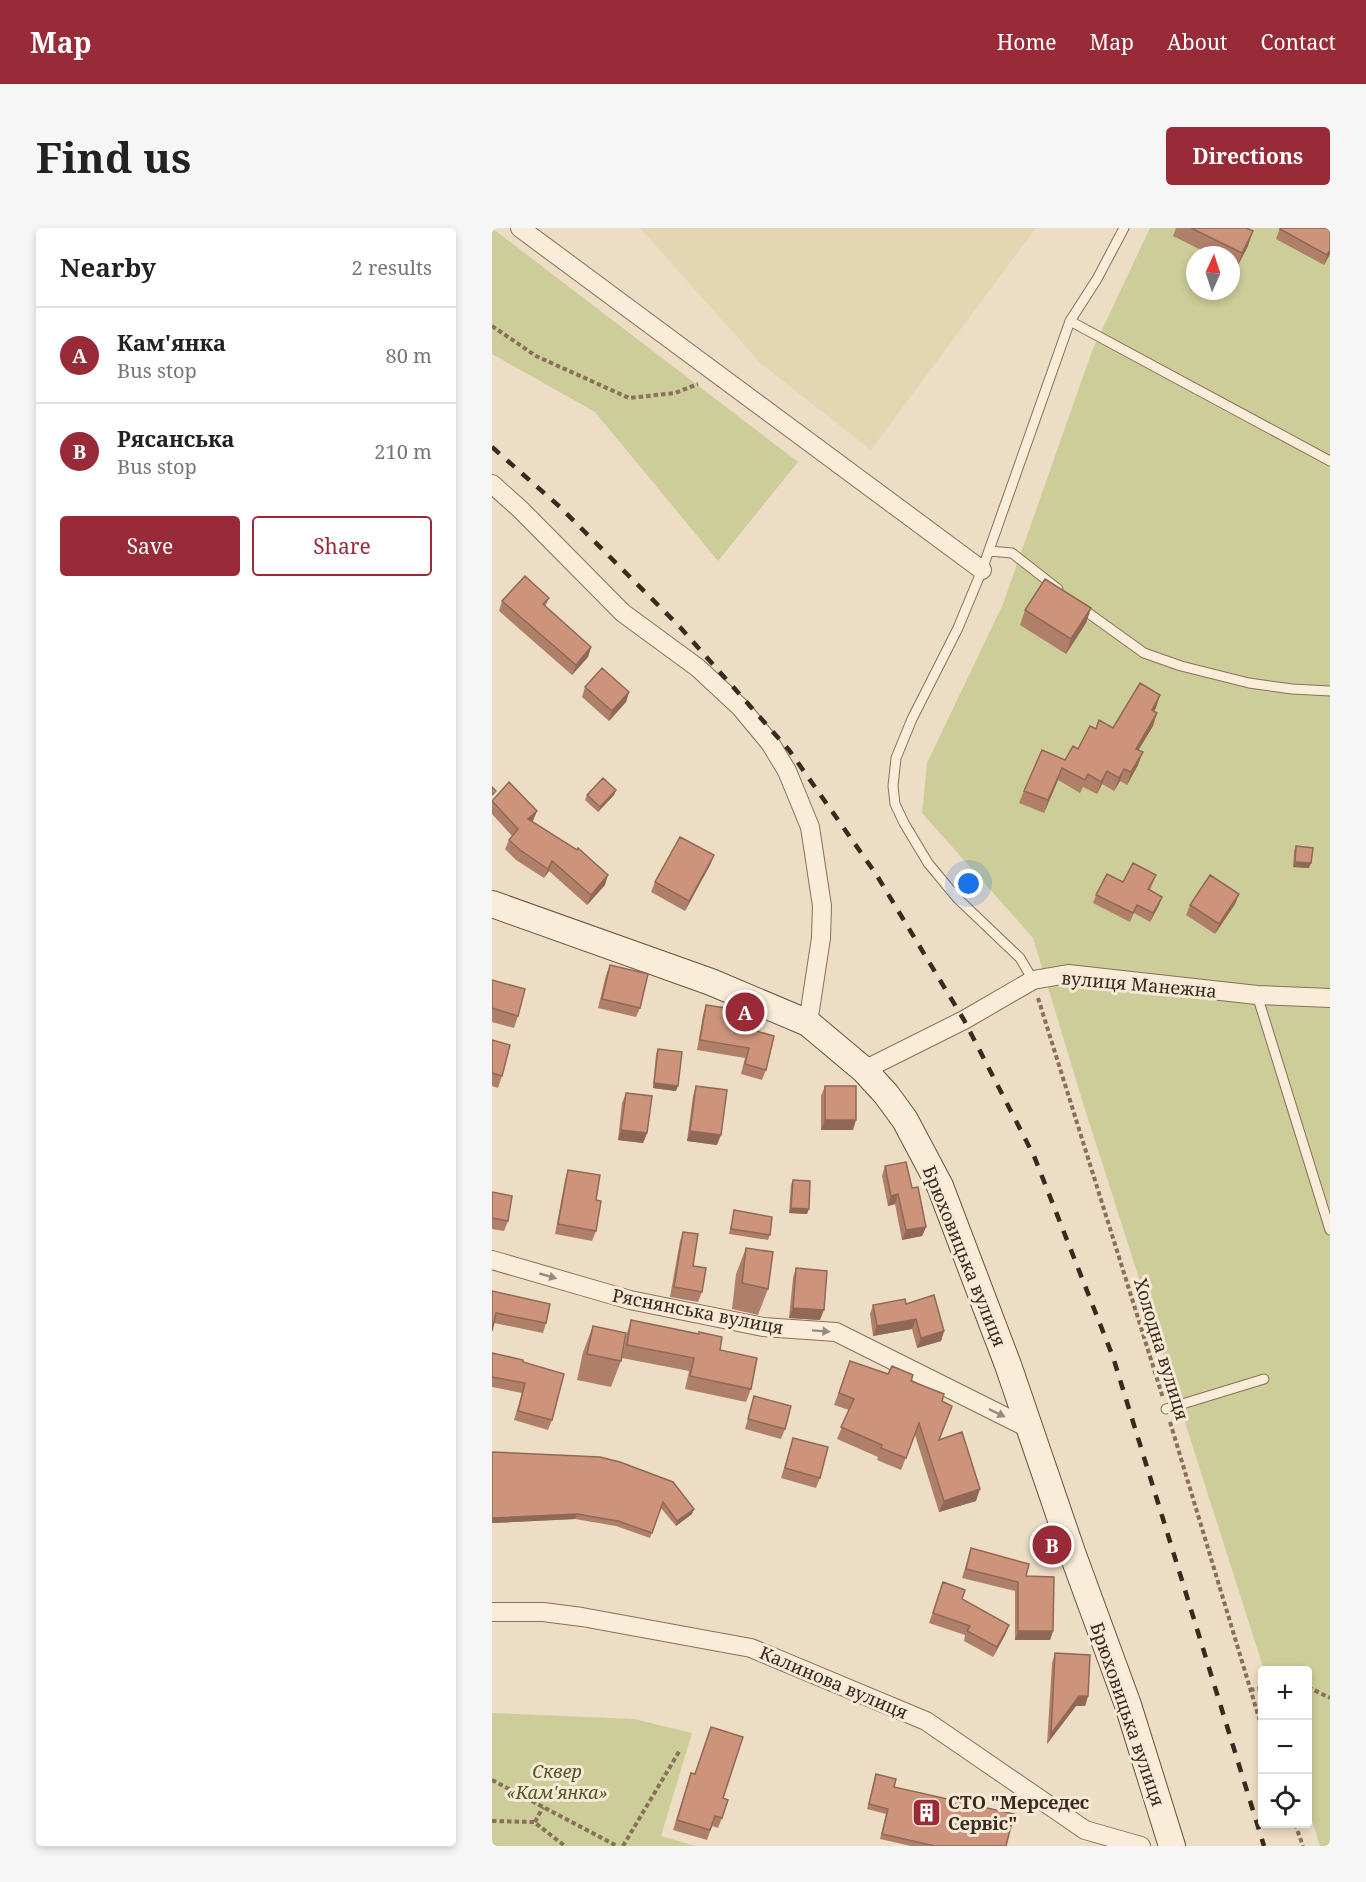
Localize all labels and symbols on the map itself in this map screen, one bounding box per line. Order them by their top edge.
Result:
north arrow [1186,246,1240,300]
your location [954,869,983,898]
street label: вулиця Манежна [1060,965,1218,1003]
pin: A [726,990,764,1034]
street label: Брюховицька вулиця [918,1162,1012,1350]
one-way arrow [539,1272,557,1281]
street label: Холодна вулиця [1129,1275,1195,1423]
street label: Ряснянська вулиця [610,1283,786,1339]
one-way arrow [811,1327,830,1336]
one-way arrow [988,1407,1006,1417]
pin: B [1032,1522,1072,1568]
street label: Брюховицька вулиця [1085,1619,1171,1809]
street label: Калинова вулиця [756,1640,912,1724]
park label: Сквер «Кам'янка» [506,1759,608,1804]
place label: СТО "Мерседес Сервіс" [948,1790,1089,1835]
building icon: СТО "Мерседес Сервіс" [911,1796,943,1828]

